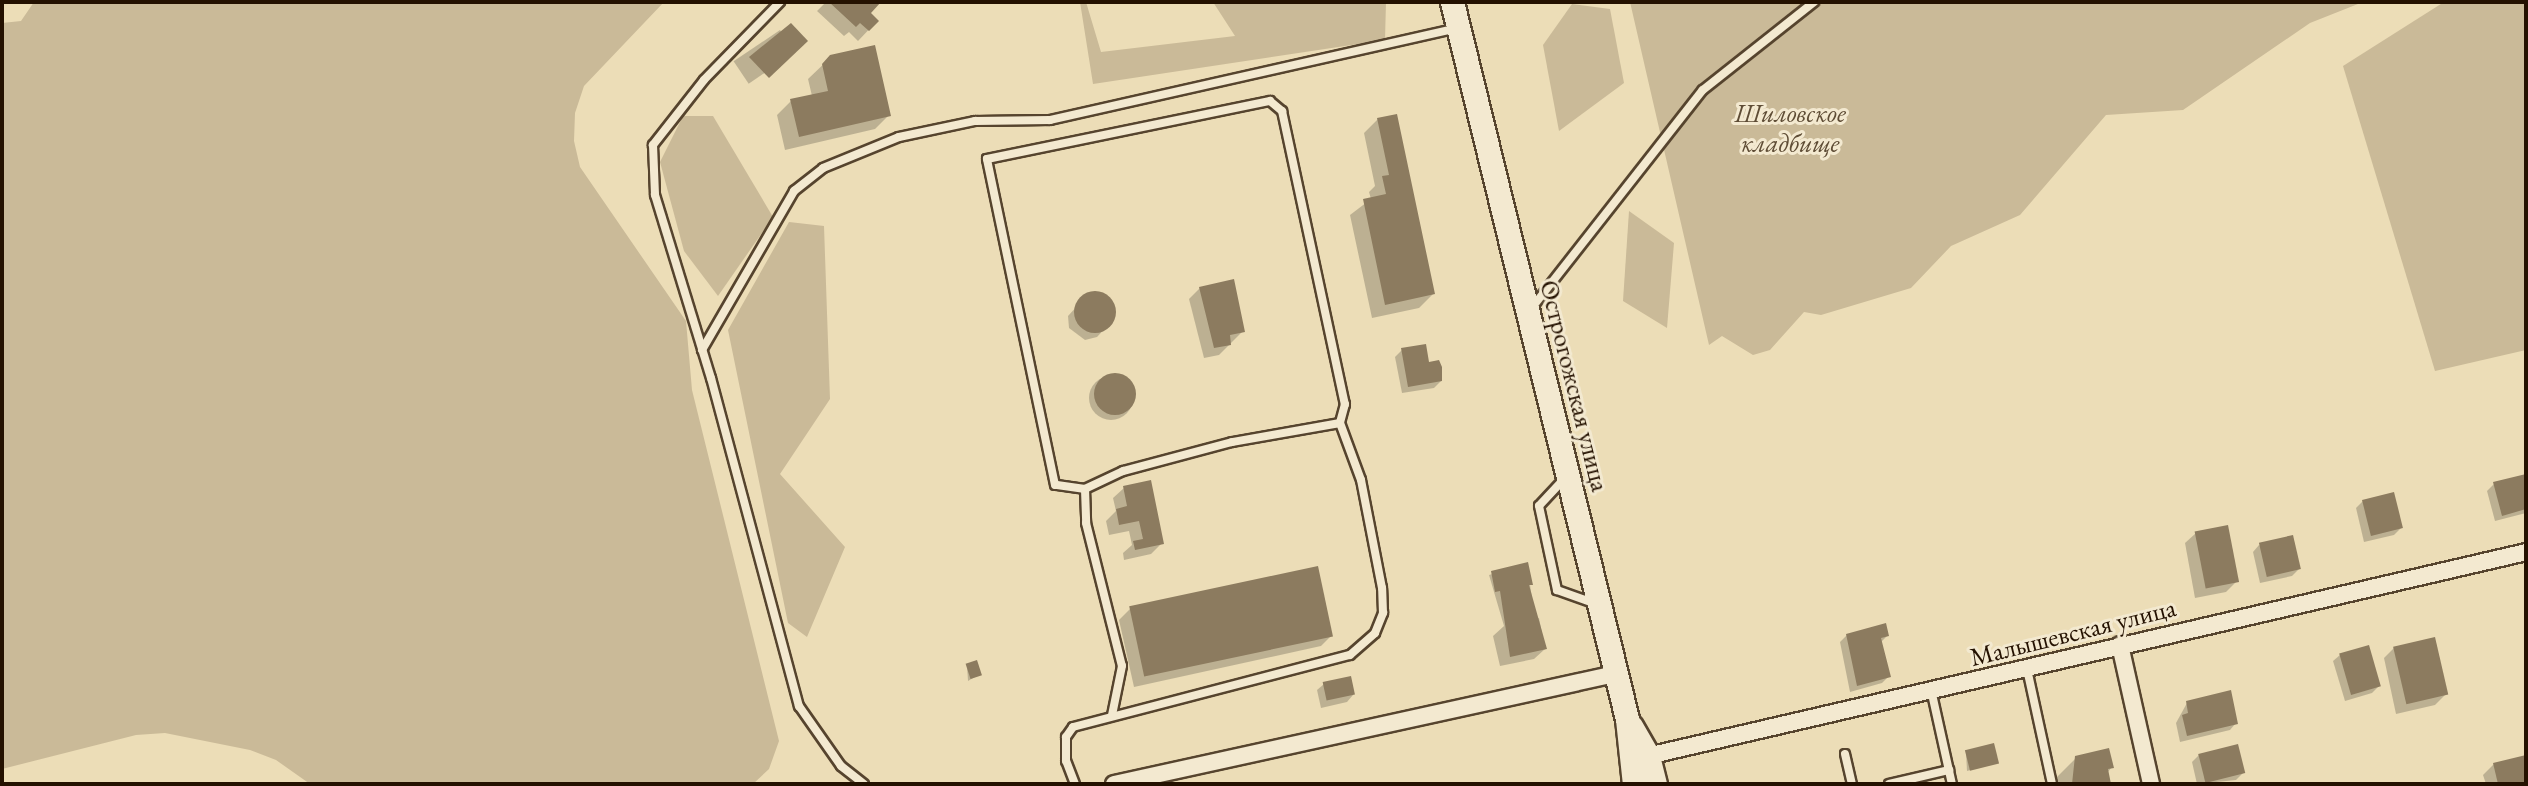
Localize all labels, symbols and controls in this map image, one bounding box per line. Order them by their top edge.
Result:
park label: Шиловское кладбище [1734,98,1846,160]
street label: Острогожская улица [1533,277,1615,495]
street label: Малышевская улица [1967,592,2179,674]

